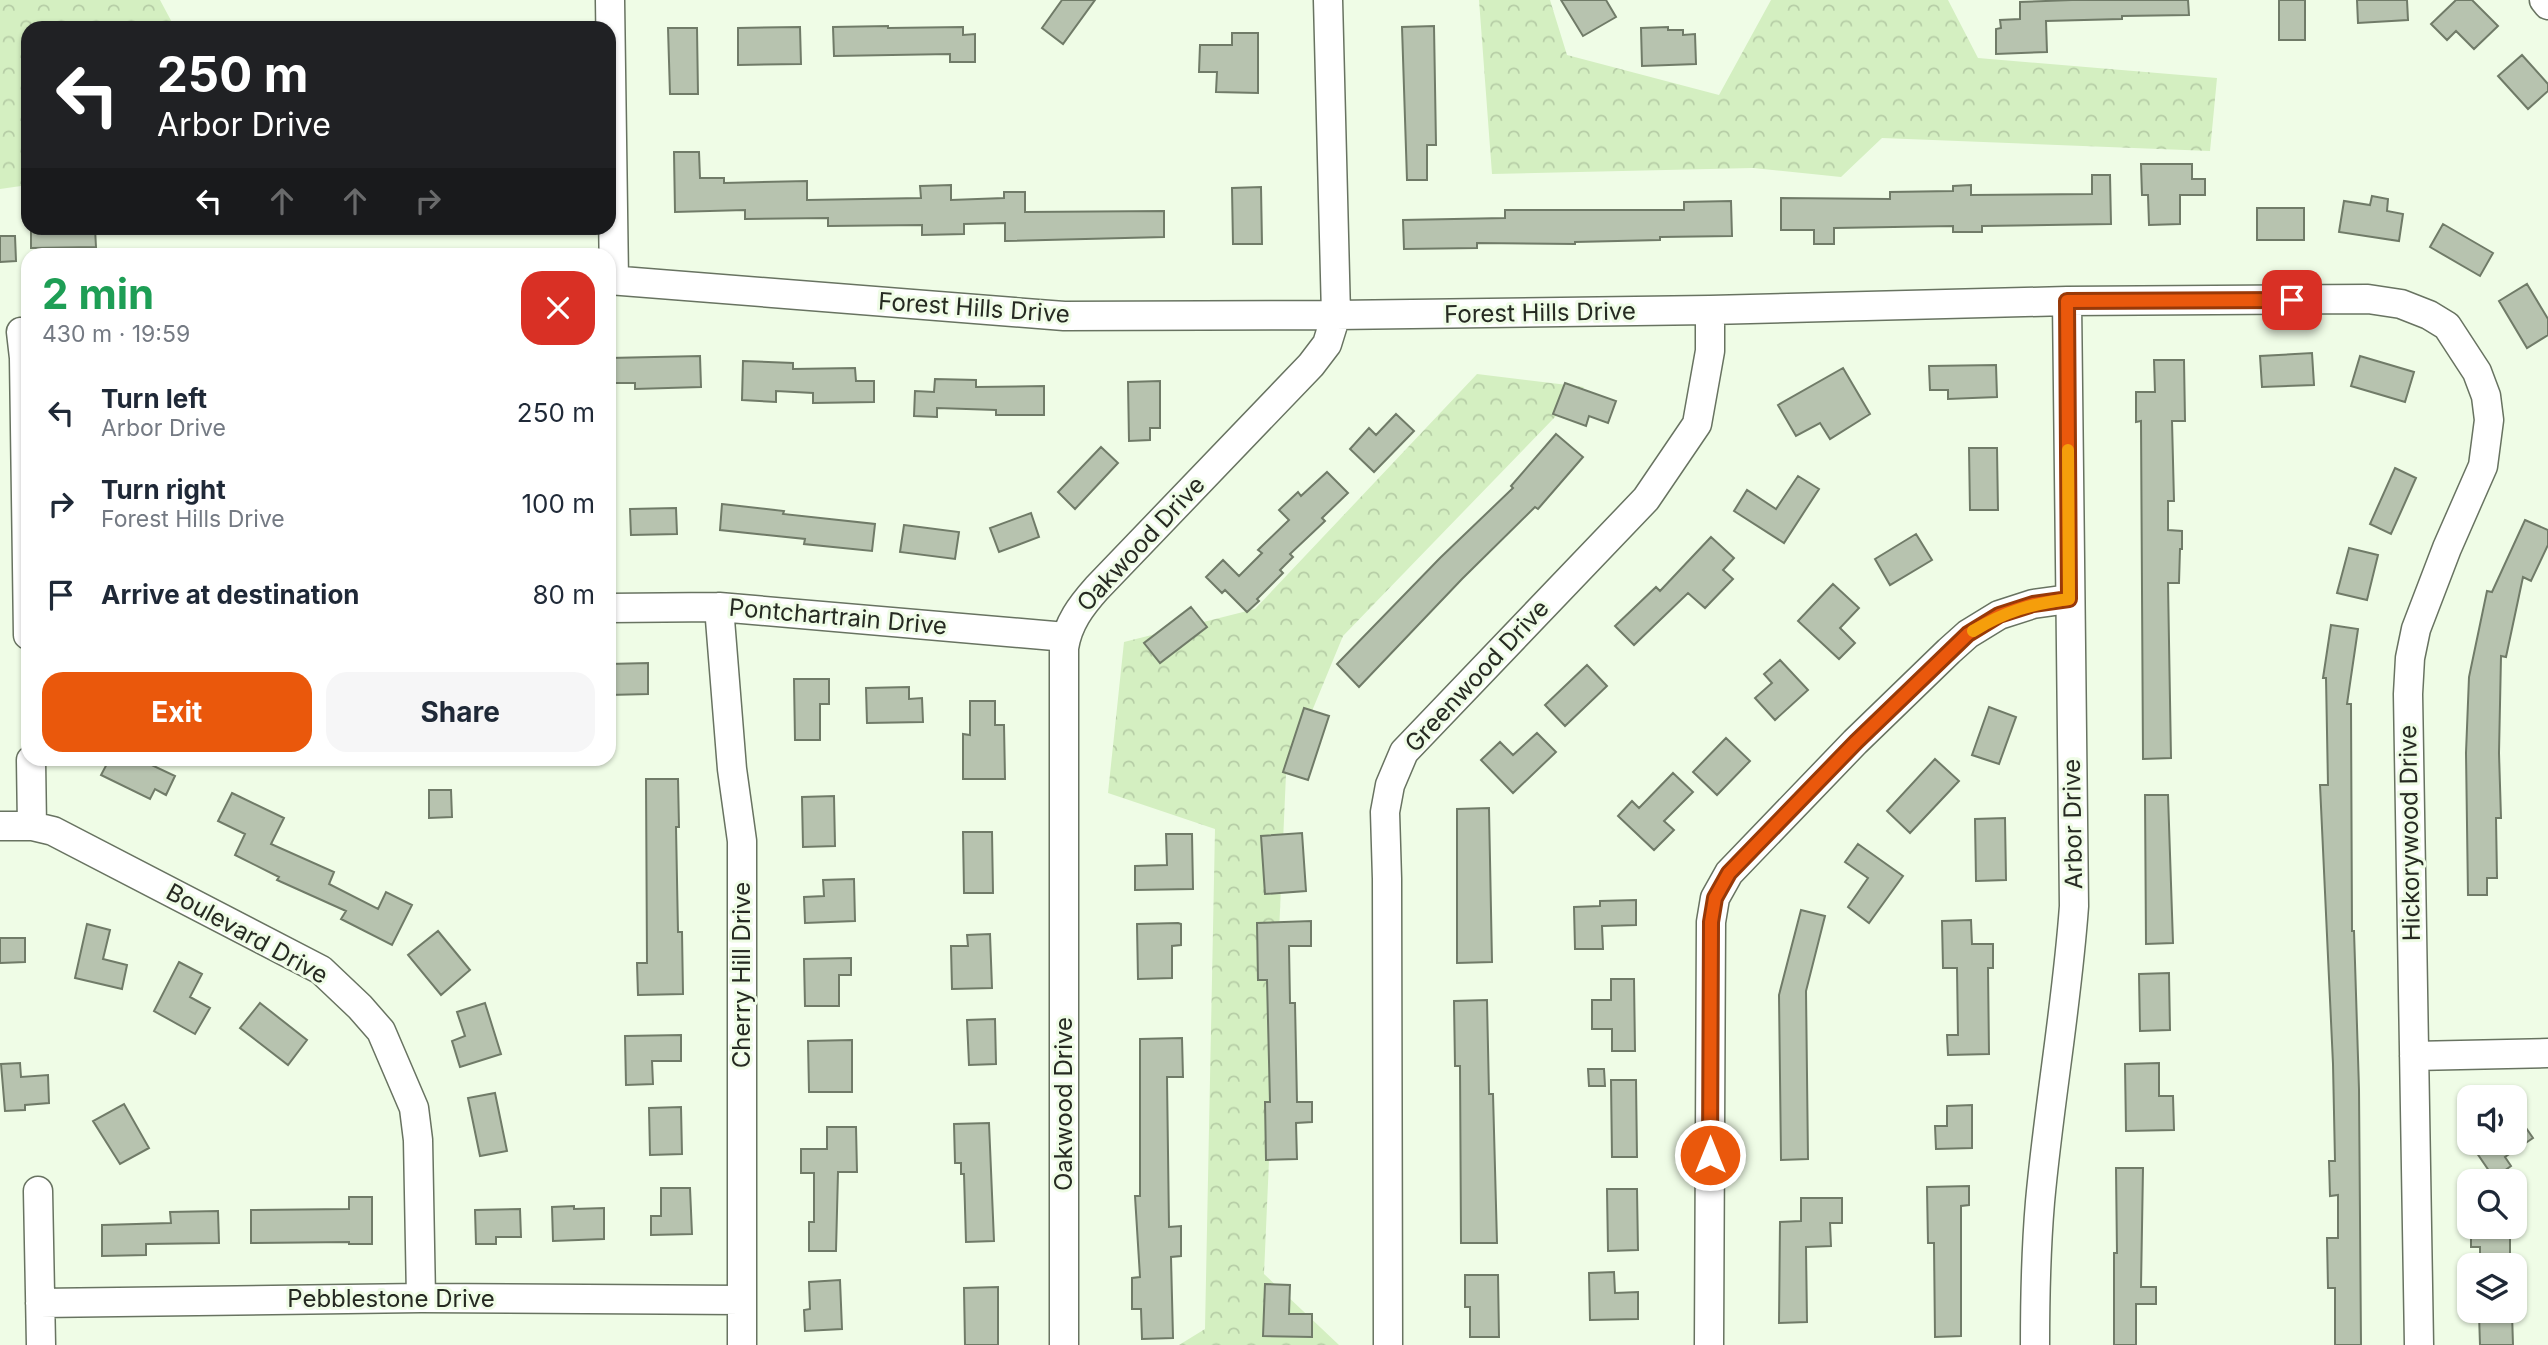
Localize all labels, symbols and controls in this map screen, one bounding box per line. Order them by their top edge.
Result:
text: 250 m [157,45,309,104]
icon: left [42,49,133,140]
text: Arbor Drive [157,105,331,144]
icon: left [190,182,228,220]
icon: ahead [263,182,301,220]
icon: ahead [336,182,374,220]
icon: right [409,182,447,220]
text: 2 min [42,268,154,319]
pin [2262,270,2322,330]
button: close [521,271,595,345]
icon: arrive [2273,281,2311,319]
street label: Forest Hills Drive [877,286,1071,329]
street label: Forest Hills Drive [1444,296,1636,329]
text: 430 m · 19:59 [42,320,190,348]
text: Turn left [101,383,207,414]
icon: left [42,394,80,432]
text: 250 m [517,397,595,428]
text: Arbor Drive [101,414,226,442]
street label: Oakwood Drive [1071,470,1211,617]
text: Turn right [101,474,226,505]
icon: right [42,485,80,523]
text: 100 m [522,488,595,519]
text: Forest Hills Drive [101,505,285,533]
icon: arrive [42,576,80,614]
text: Arrive at destination [101,579,360,610]
text: 80 m [532,579,595,610]
street label: Pontchartrain Drive [728,593,948,640]
street label: Greenwood Drive [1399,593,1555,758]
button: Exit [42,672,312,752]
button: Share [326,672,595,752]
street label: Hickorywood Drive [2393,725,2426,941]
street label: Arbor Drive [2057,759,2088,889]
street label: Boulevard Drive [161,877,333,990]
street label: Cherry Hill Drive [727,882,756,1068]
street label: Oakwood Drive [1049,1017,1078,1191]
map controls [2457,1085,2527,1323]
button: sound [2457,1085,2527,1155]
position arrow [1673,1118,1747,1192]
button: search [2457,1169,2527,1239]
button: layers [2457,1253,2527,1323]
street label: Pebblestone Drive [287,1284,495,1313]

